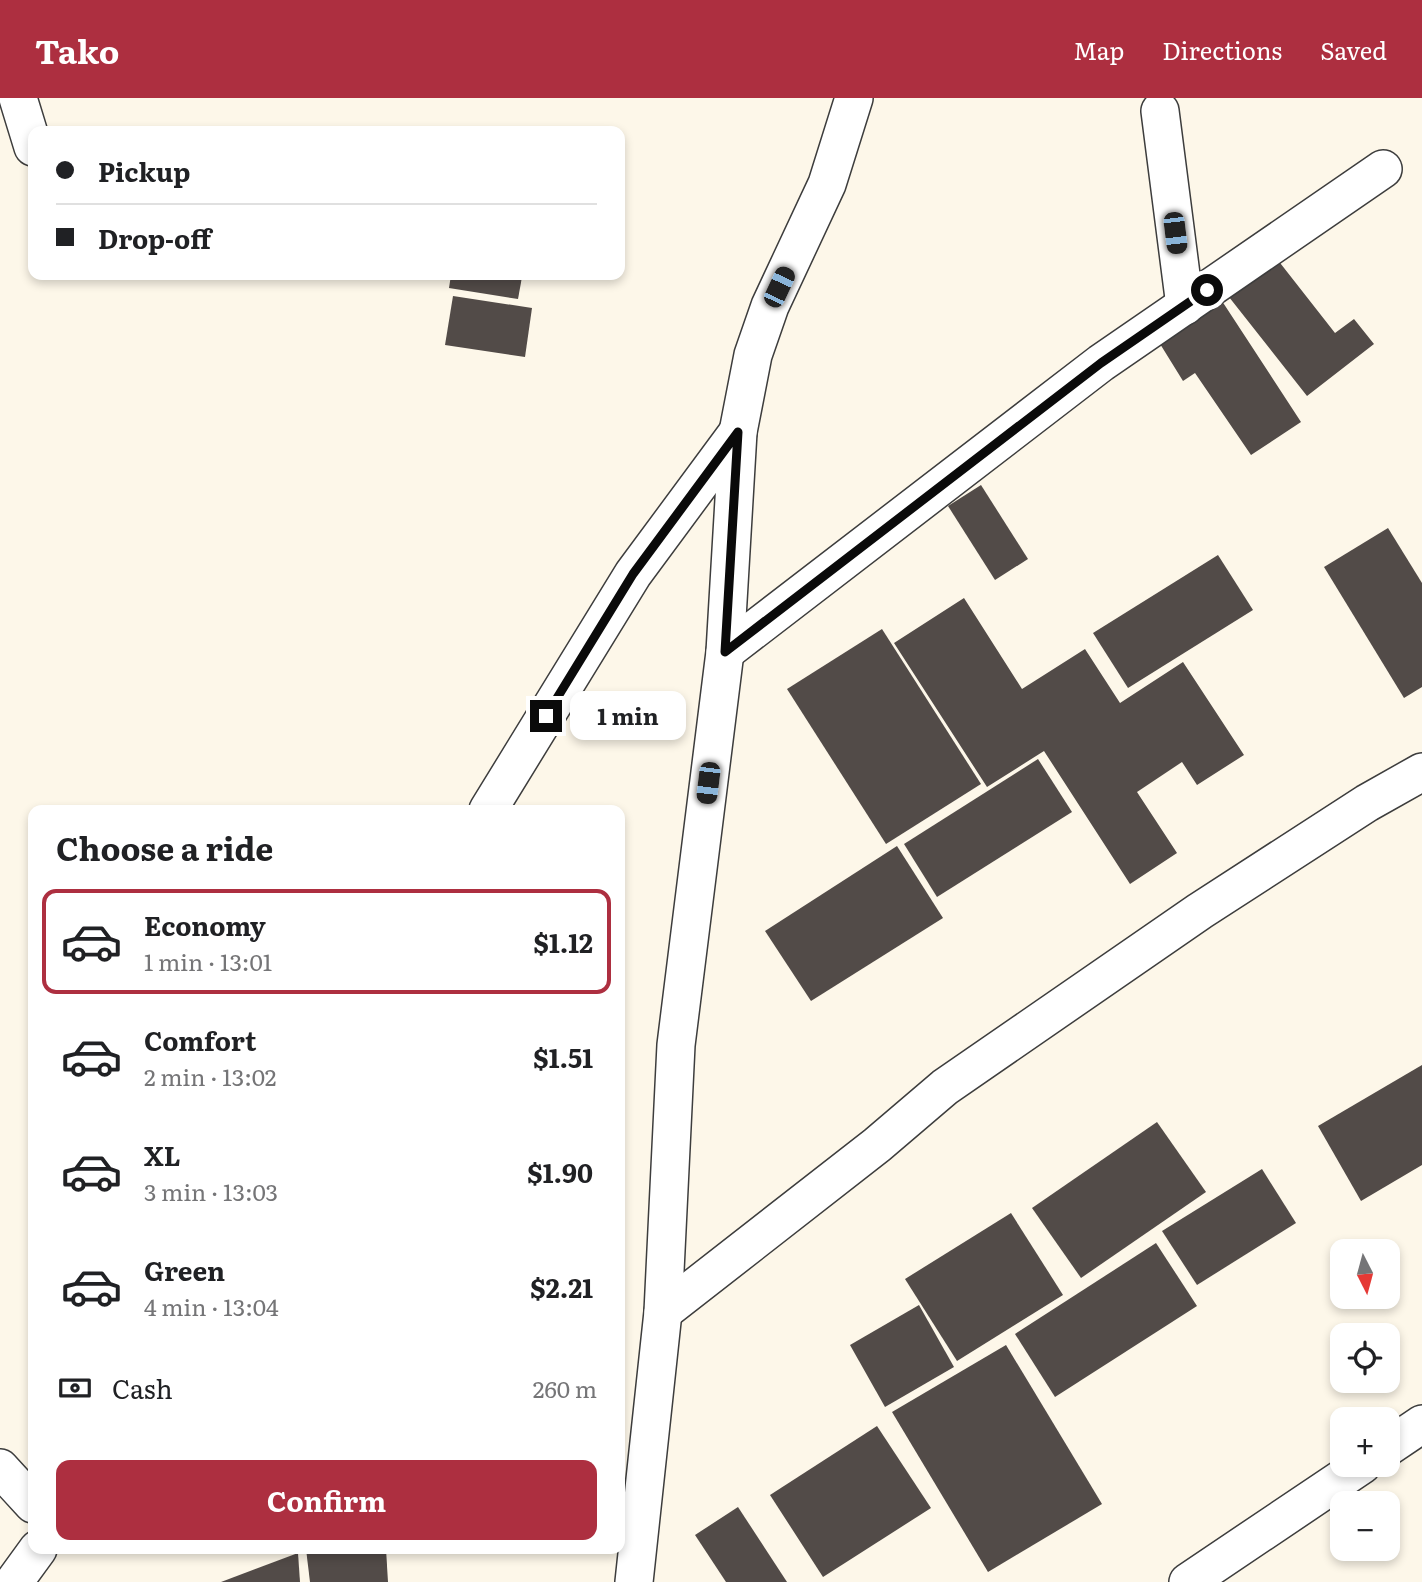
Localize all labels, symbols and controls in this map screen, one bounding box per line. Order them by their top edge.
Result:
text: Tako [35,25,119,74]
text: Map [1073,32,1124,67]
text: Directions [1162,32,1282,67]
text: Saved [1320,32,1387,67]
text: Pickup [98,151,190,190]
car [1163,211,1188,255]
text: Drop-off [98,218,211,257]
car [761,264,798,310]
route start [1191,274,1223,306]
callout: 1 min [570,692,686,740]
text: 1 min [597,698,659,732]
route end [530,700,562,732]
car [696,761,721,805]
text: Choose a ride [56,823,273,871]
text: Economy [144,905,266,944]
icon: car [60,910,123,973]
text: $1.12 [533,922,593,961]
text: 1 min · 13:01 [144,944,272,978]
text: Comfort [144,1020,256,1059]
icon: car [60,1025,123,1088]
text: $1.51 [533,1037,593,1076]
text: 2 min · 13:02 [144,1059,277,1093]
text: XL [144,1135,181,1174]
icon: car [60,1140,123,1203]
text: $1.90 [527,1152,593,1191]
text: 3 min · 13:03 [144,1174,278,1208]
north arrow [1330,1239,1400,1309]
map controls [1330,1239,1400,1561]
text: Green [144,1250,225,1289]
icon: car [60,1255,123,1318]
text: $2.21 [530,1267,593,1306]
text: 4 min · 13:04 [144,1289,279,1323]
button: locate [1330,1323,1400,1393]
text: Cash [112,1368,173,1407]
icon: cash [56,1369,94,1407]
text: 260 m [533,1371,597,1405]
button: + [1330,1407,1400,1477]
button: Confirm [56,1460,597,1540]
button: − [1330,1491,1400,1561]

